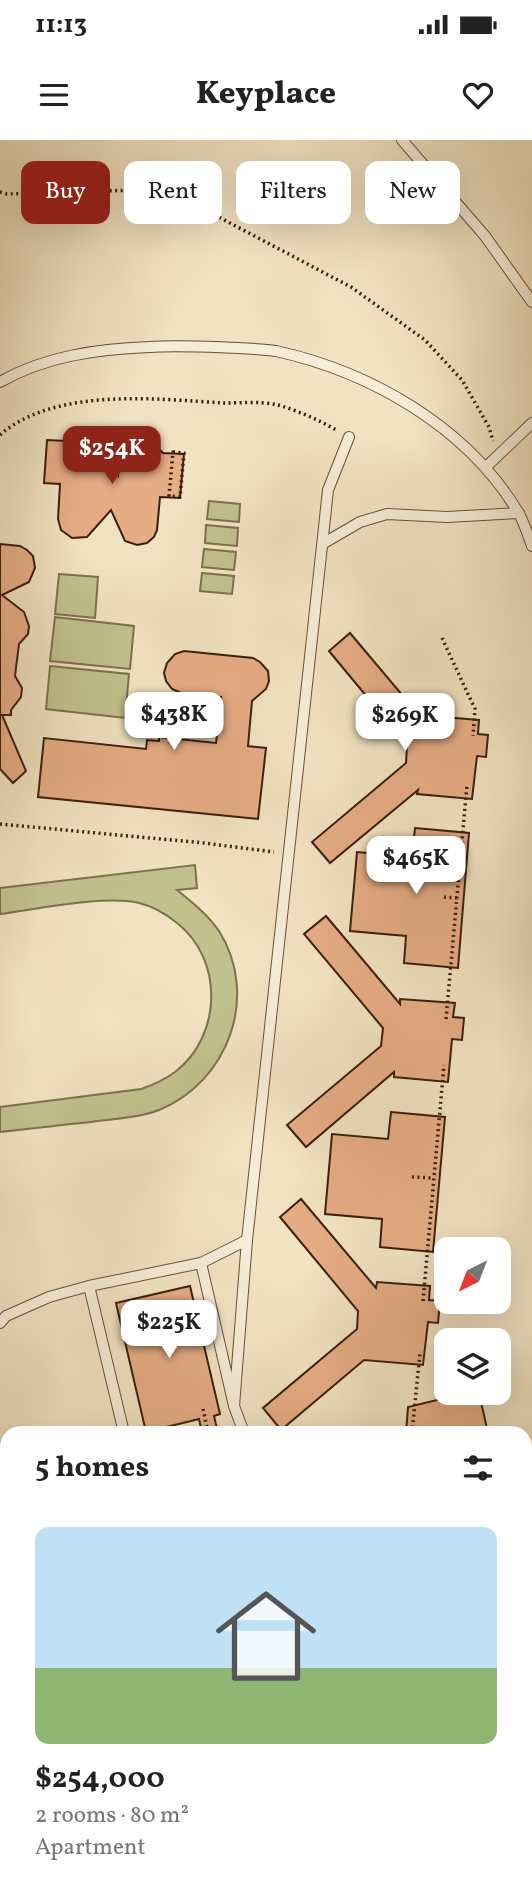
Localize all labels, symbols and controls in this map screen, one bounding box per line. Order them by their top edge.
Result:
text: 11:13 [35,7,87,43]
text: Keyplace [196,73,336,117]
icon: menu [35,76,73,114]
icon: heart [459,76,497,114]
chip: Buy [21,161,110,224]
chip: Rent [124,161,222,224]
chip: Filters [236,161,351,224]
chip: New [365,161,460,224]
pin: $254K [63,426,161,486]
text: $254K [79,433,145,465]
pin: $438K [125,692,223,752]
pin: $269K [356,694,454,753]
text: $438K [141,699,207,731]
text: $269K [372,700,438,732]
pin: $465K [367,836,465,896]
text: $465K [382,843,450,875]
north arrow [434,1237,511,1314]
map controls [434,1237,511,1405]
pin: $225K [120,1300,218,1360]
text: $225K [137,1307,201,1339]
button: layers [434,1328,511,1405]
text: 5 homes [35,1447,149,1489]
icon: filters [459,1449,497,1487]
icon: home [203,1573,329,1699]
text: $254,000 [35,1758,165,1800]
text: 2 rooms · 80 m² [35,1800,189,1832]
text: Apartment [35,1832,146,1864]

